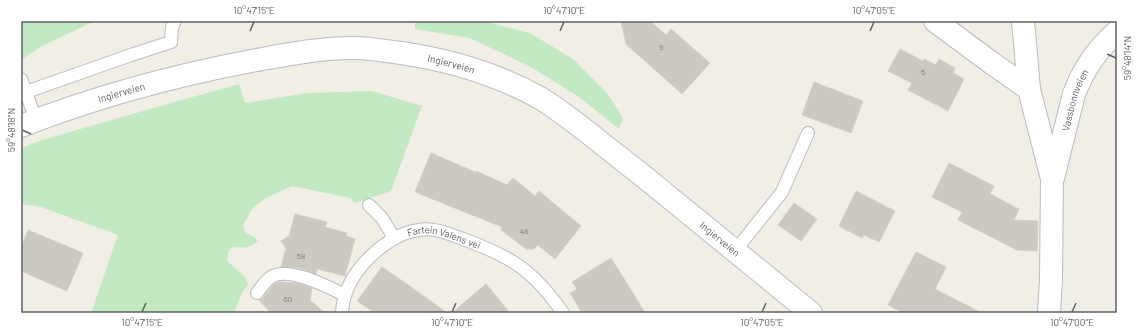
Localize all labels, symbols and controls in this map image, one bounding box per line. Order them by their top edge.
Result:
text: 10°47'15"E [233,4,275,16]
text: 10°47'10"E [543,4,585,16]
text: 10°47'05"E [852,4,896,16]
text: 59°48'14"N [1121,36,1133,80]
house number: 9 [659,42,663,52]
street label: Ingierveien [427,52,476,76]
house number: 5 [921,67,925,77]
street label: Vassbonnveien [1059,67,1091,132]
street label: Ingierveien [96,80,146,105]
text: 59°48'18"N [5,108,17,152]
street label: Ingierveien [698,219,743,259]
street label: Fartein Valens vei [406,223,483,251]
house number: 48 [520,226,528,236]
house number: 58 [297,251,305,261]
house number: 60 [284,294,292,304]
text: 10°47'15"E [121,316,163,328]
text: 10°47'10"E [431,316,473,328]
text: 10°47'05"E [740,316,784,328]
text: 10°47'00"E [1050,316,1094,328]

